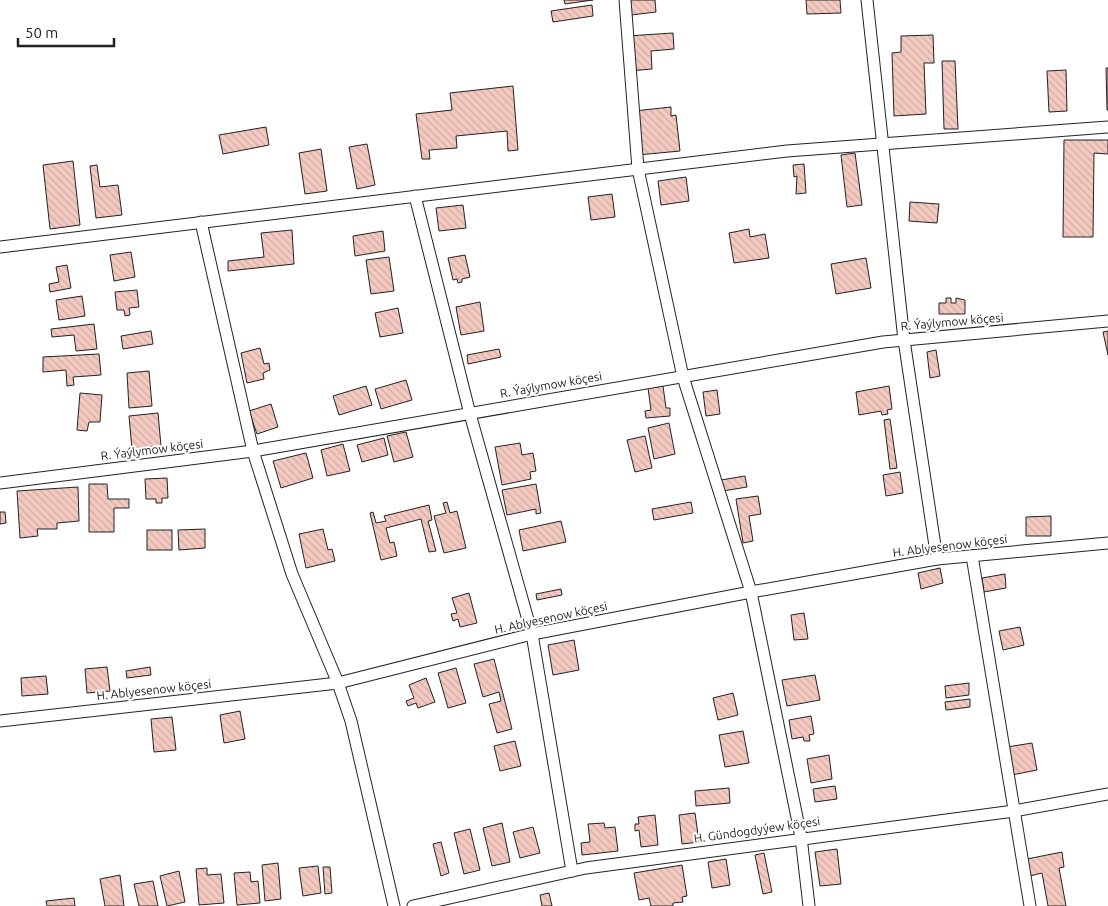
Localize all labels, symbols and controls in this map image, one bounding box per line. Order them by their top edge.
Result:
scale bar [18,15,114,47]
text: 50 m [25,24,58,41]
street label: R. Ýaýlymow köçesi [900,311,1004,332]
street label: R. Ýaýlymow köçesi [499,369,603,400]
street label: R. Ýaýlymow köçesi [100,437,204,462]
street label: H. Ablyesenow köçesi [892,532,1008,559]
street label: H. Ablyesenow köçesi [493,599,609,636]
street label: H. Ablyesenow köçesi [96,677,212,702]
street label: H. Gündogdyýew köçesi [693,814,821,845]

